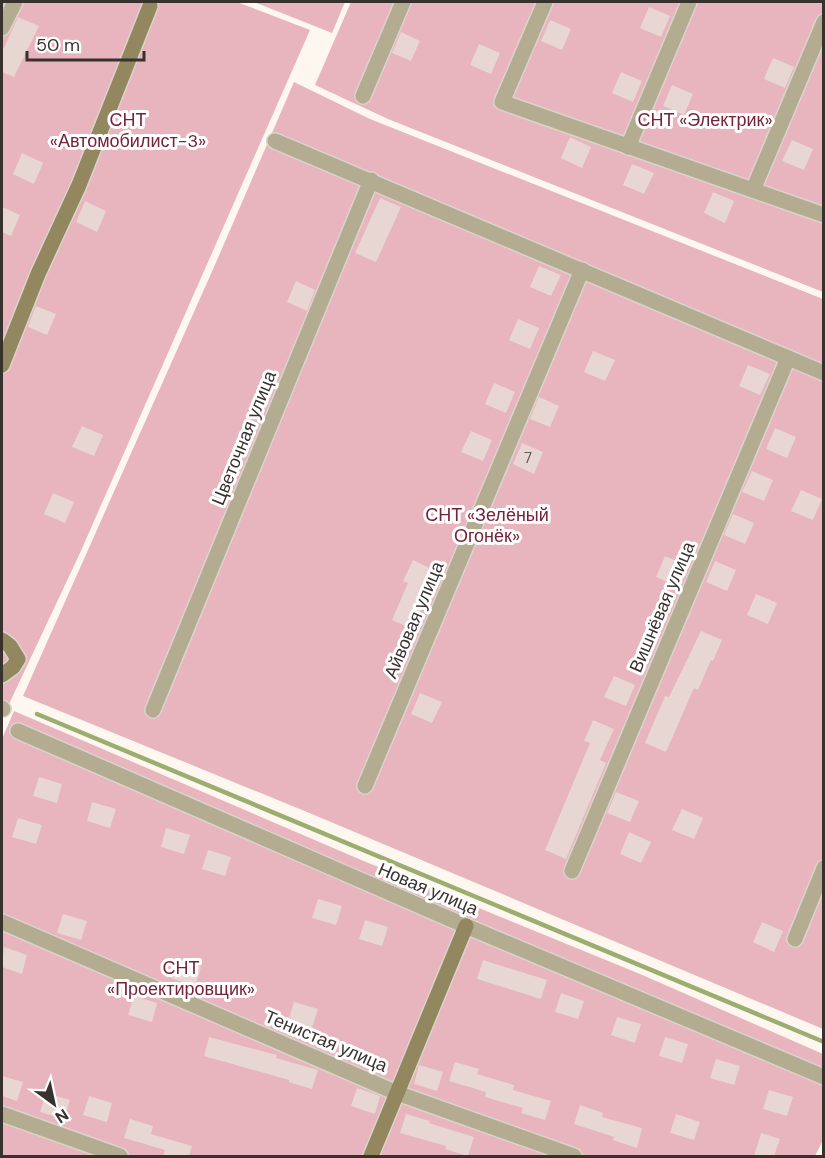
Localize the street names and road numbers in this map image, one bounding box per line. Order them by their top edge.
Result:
street label: Цветочная улица [206,366,282,509]
street label: Вишнёвая улица [624,537,701,676]
street label: Айвовая улица [379,557,450,682]
street label: Новая улица [374,857,483,921]
street label: Тенистая улица [261,1004,392,1078]

